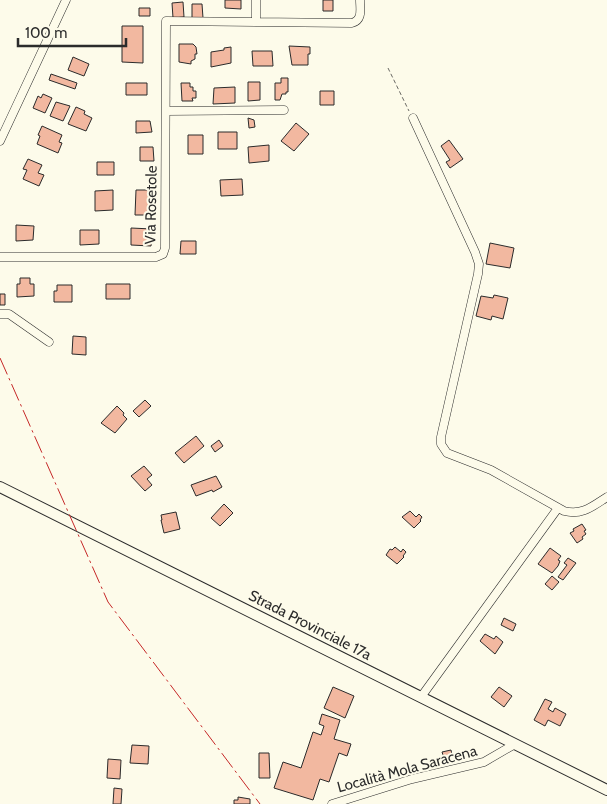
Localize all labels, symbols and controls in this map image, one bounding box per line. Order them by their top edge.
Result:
scale bar [18,15,125,47]
text: 100 m [25,24,67,42]
street label: Via Rosetole [141,165,161,245]
street label: Strada Provinciale 17a [246,586,375,664]
street label: Località Mola Saracena [335,741,480,796]

